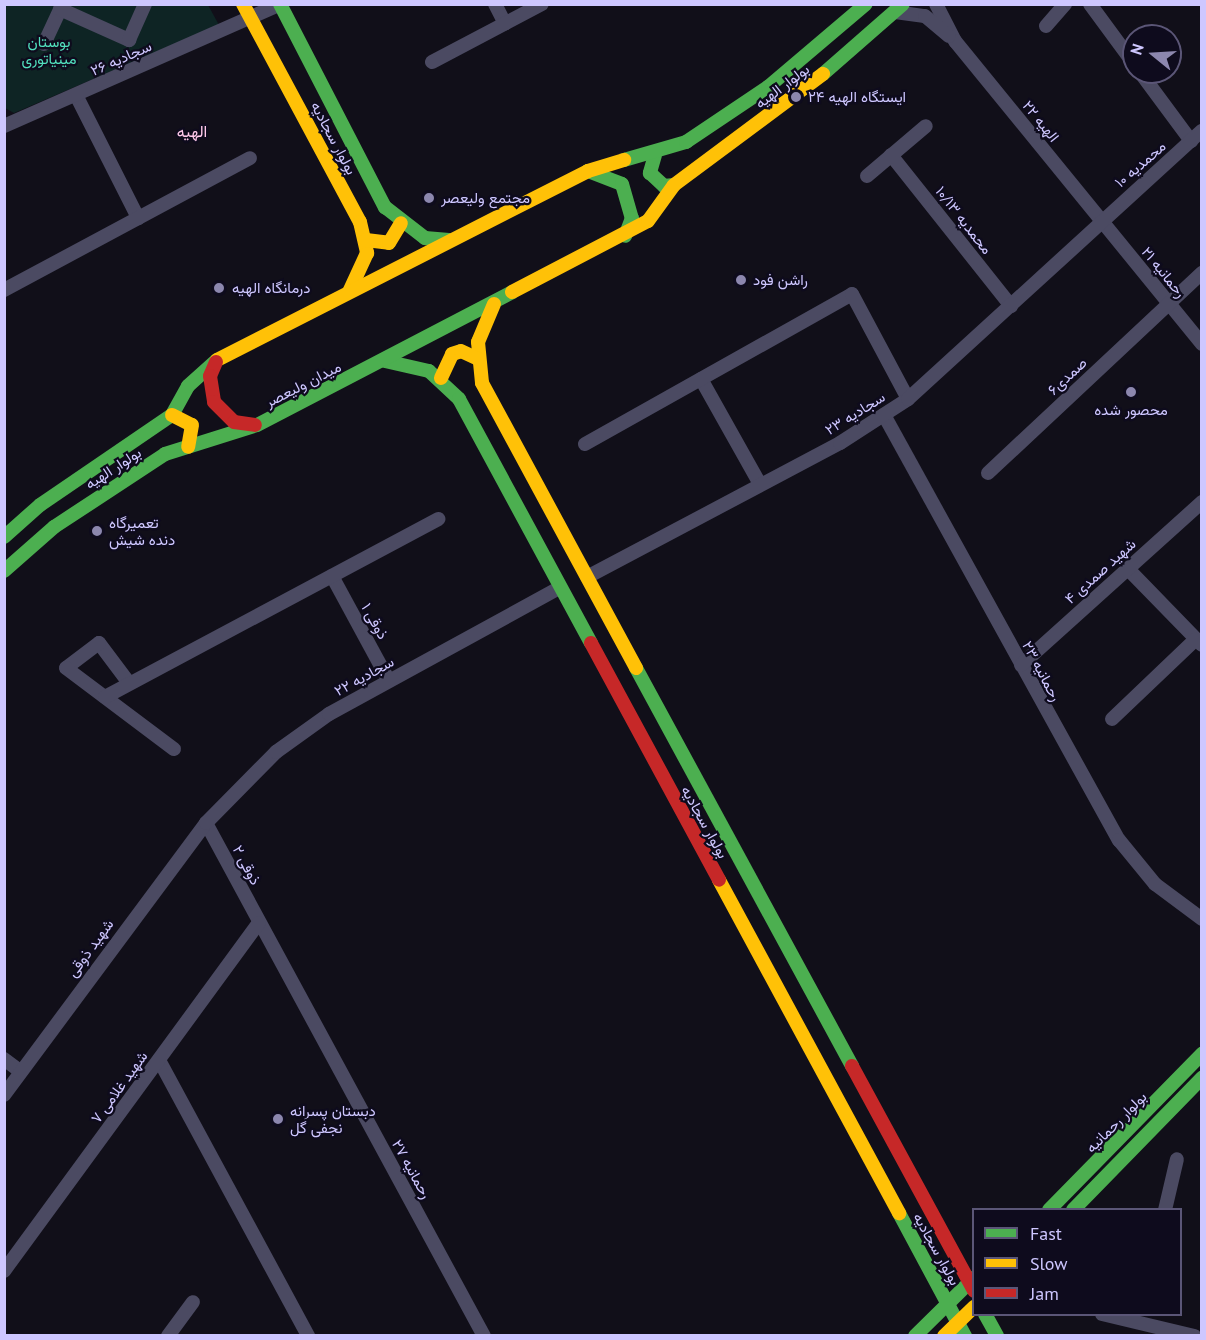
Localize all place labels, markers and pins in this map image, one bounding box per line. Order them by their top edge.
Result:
place label: ایستگاه الهیه ۲۴ [808,88,906,106]
marker: ایستگاه الهیه ۲۴ [789,90,803,104]
place label: مجتمع ولیعصر [441,189,530,207]
marker: مجتمع ولیعصر [422,191,436,205]
place label: راشن فود [753,271,808,289]
marker: راشن فود [734,273,748,287]
marker: درمانگاه الهیه [210,279,228,297]
place label: درمانگاه الهیه [232,279,310,297]
marker: محصور شده [1124,385,1138,399]
place label: محصور شده [1094,401,1168,419]
place label: تعمیرگاه دنده شیش [109,513,175,548]
marker: تعمیرگاه دنده شیش [90,524,104,538]
place label: دبستان پسرانه نجفی گل [290,1101,376,1136]
marker: دبستان پسرانه نجفی گل [271,1112,285,1126]

